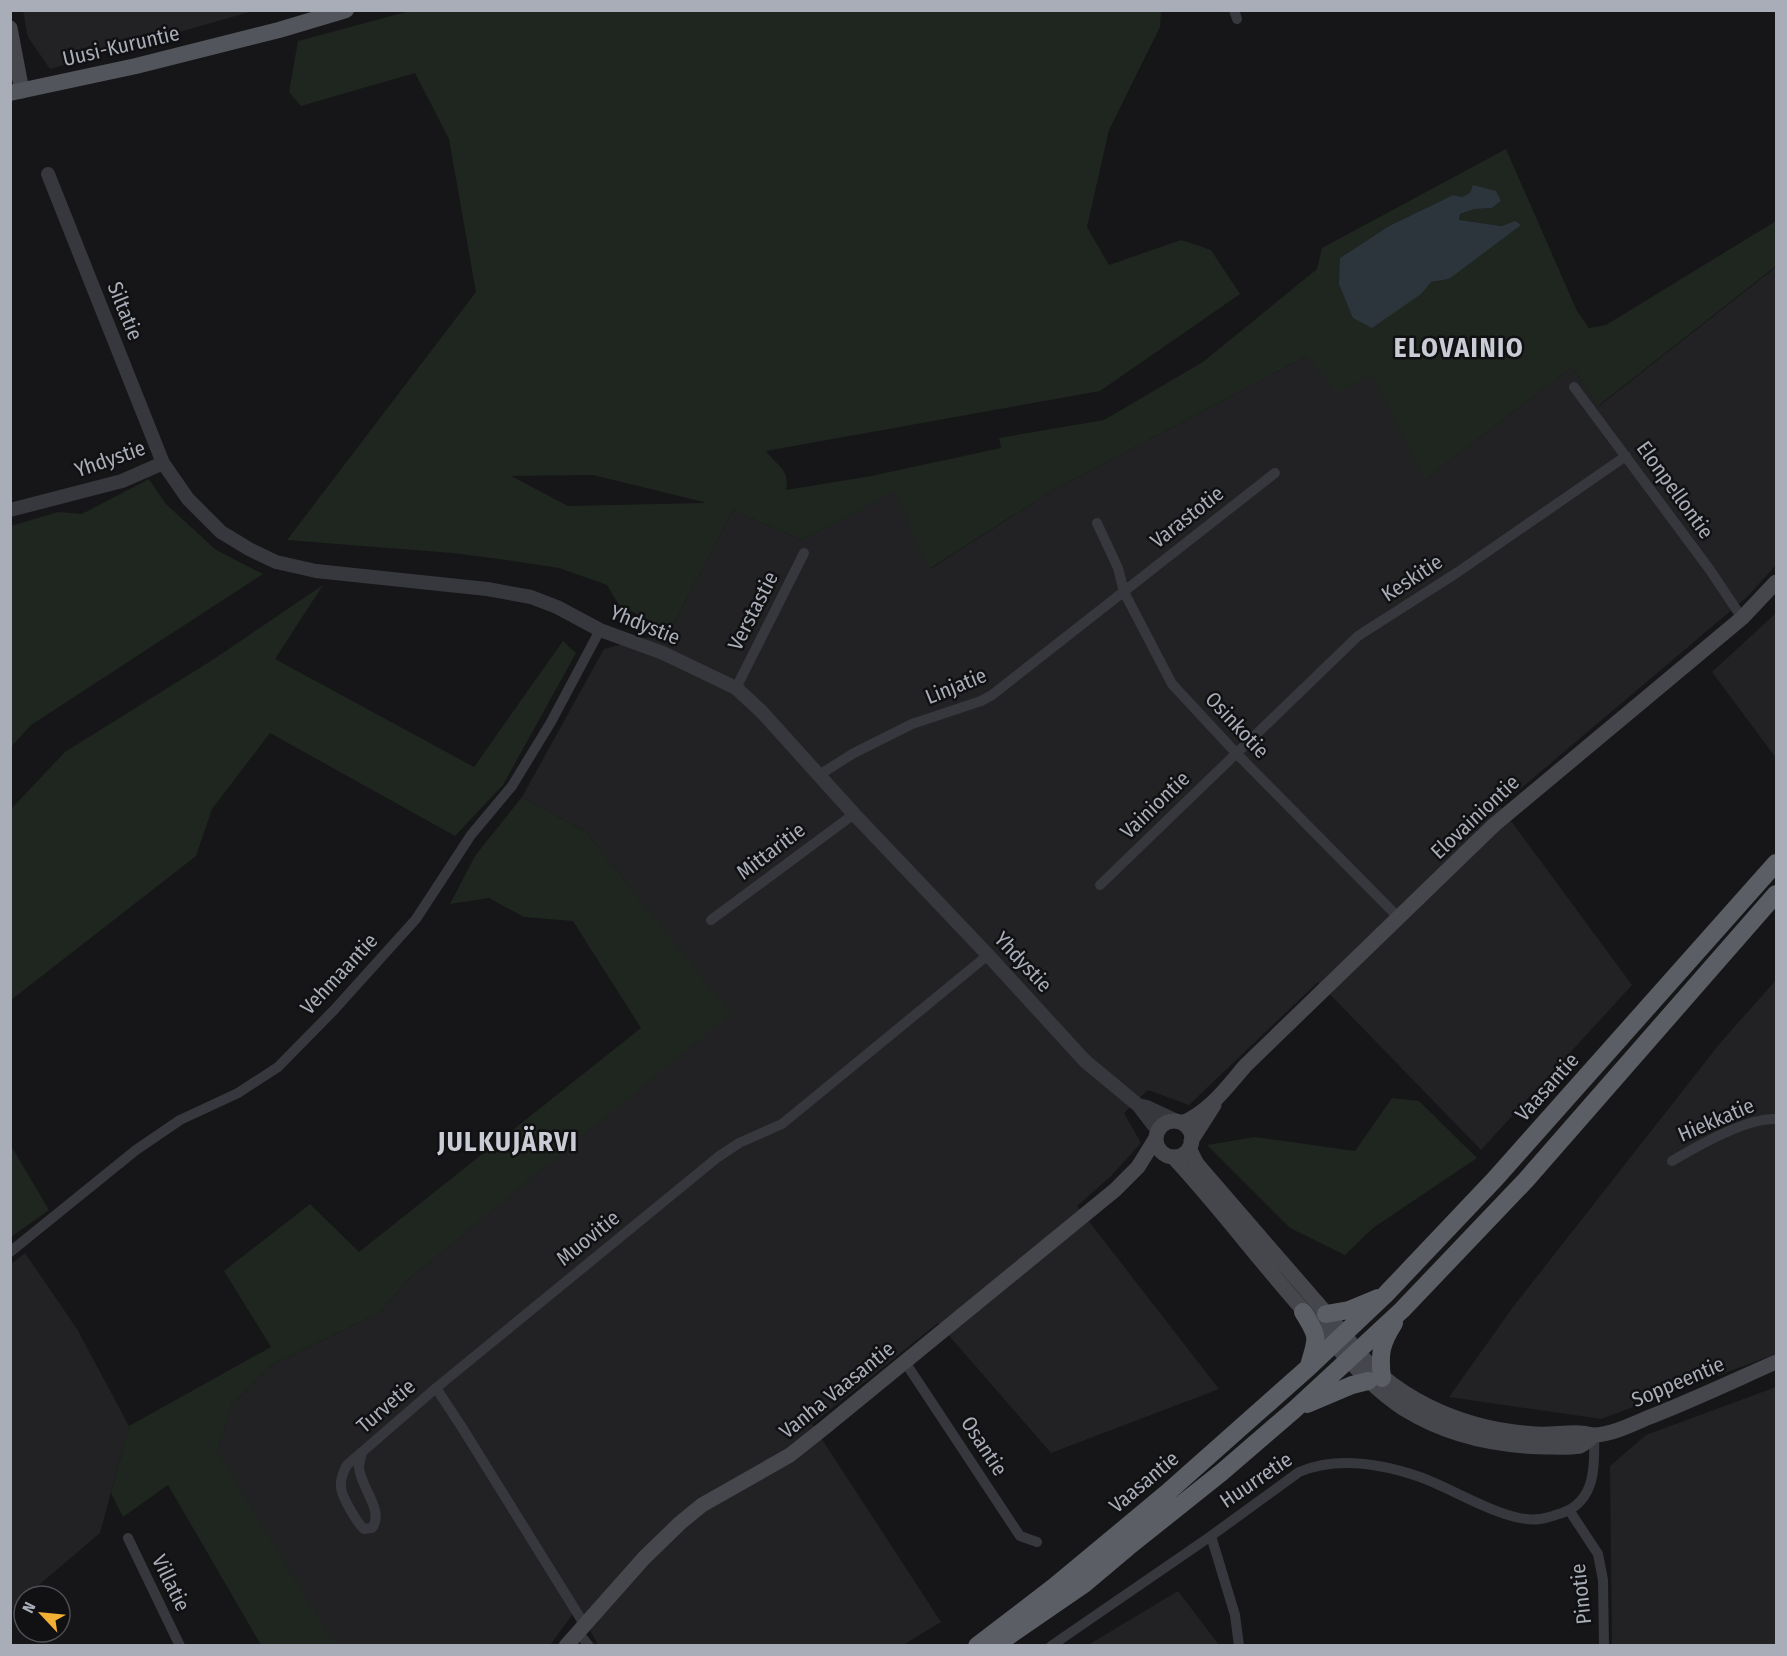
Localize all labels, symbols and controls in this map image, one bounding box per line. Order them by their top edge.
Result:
street label: Uusi-Kuruntie [60,20,182,72]
street label: Siltatie [102,278,148,344]
district label: ELOVAINIO [1394,332,1524,364]
street label: Yhdystie [71,435,149,483]
street label: Elonpellontie [1631,436,1719,544]
street label: Varastotie [1145,480,1229,554]
street label: Keskitie [1376,549,1448,607]
street label: Verstastie [722,567,784,655]
street label: Yhdystie [606,599,684,651]
street label: Linjatie [922,662,990,710]
street label: Osinkotie [1200,686,1274,764]
street label: Vainiontie [1115,766,1195,844]
street label: Elovainiontie [1425,769,1525,865]
street label: Mittaritie [732,817,810,885]
street label: Yhdystie [988,926,1058,998]
street label: Vehmaantie [295,928,383,1020]
street label: Vaasantie [1510,1048,1584,1126]
street label: Hiekkatie [1674,1092,1758,1148]
district label: JULKUJÄRVI [436,1125,579,1158]
street label: Muovitie [551,1205,625,1271]
street label: Vanha Vaasantie [774,1336,900,1444]
street label: Soppeentie [1628,1351,1728,1413]
street label: Turvetie [351,1373,421,1439]
street label: Osantie [955,1411,1013,1481]
street label: Vaasantie [1104,1445,1184,1519]
street label: Huurretie [1215,1446,1297,1514]
street label: Villatie [146,1550,196,1616]
street label: Pinotie [1565,1562,1597,1626]
north arrow [12,1584,72,1644]
text: N [18,1599,40,1616]

